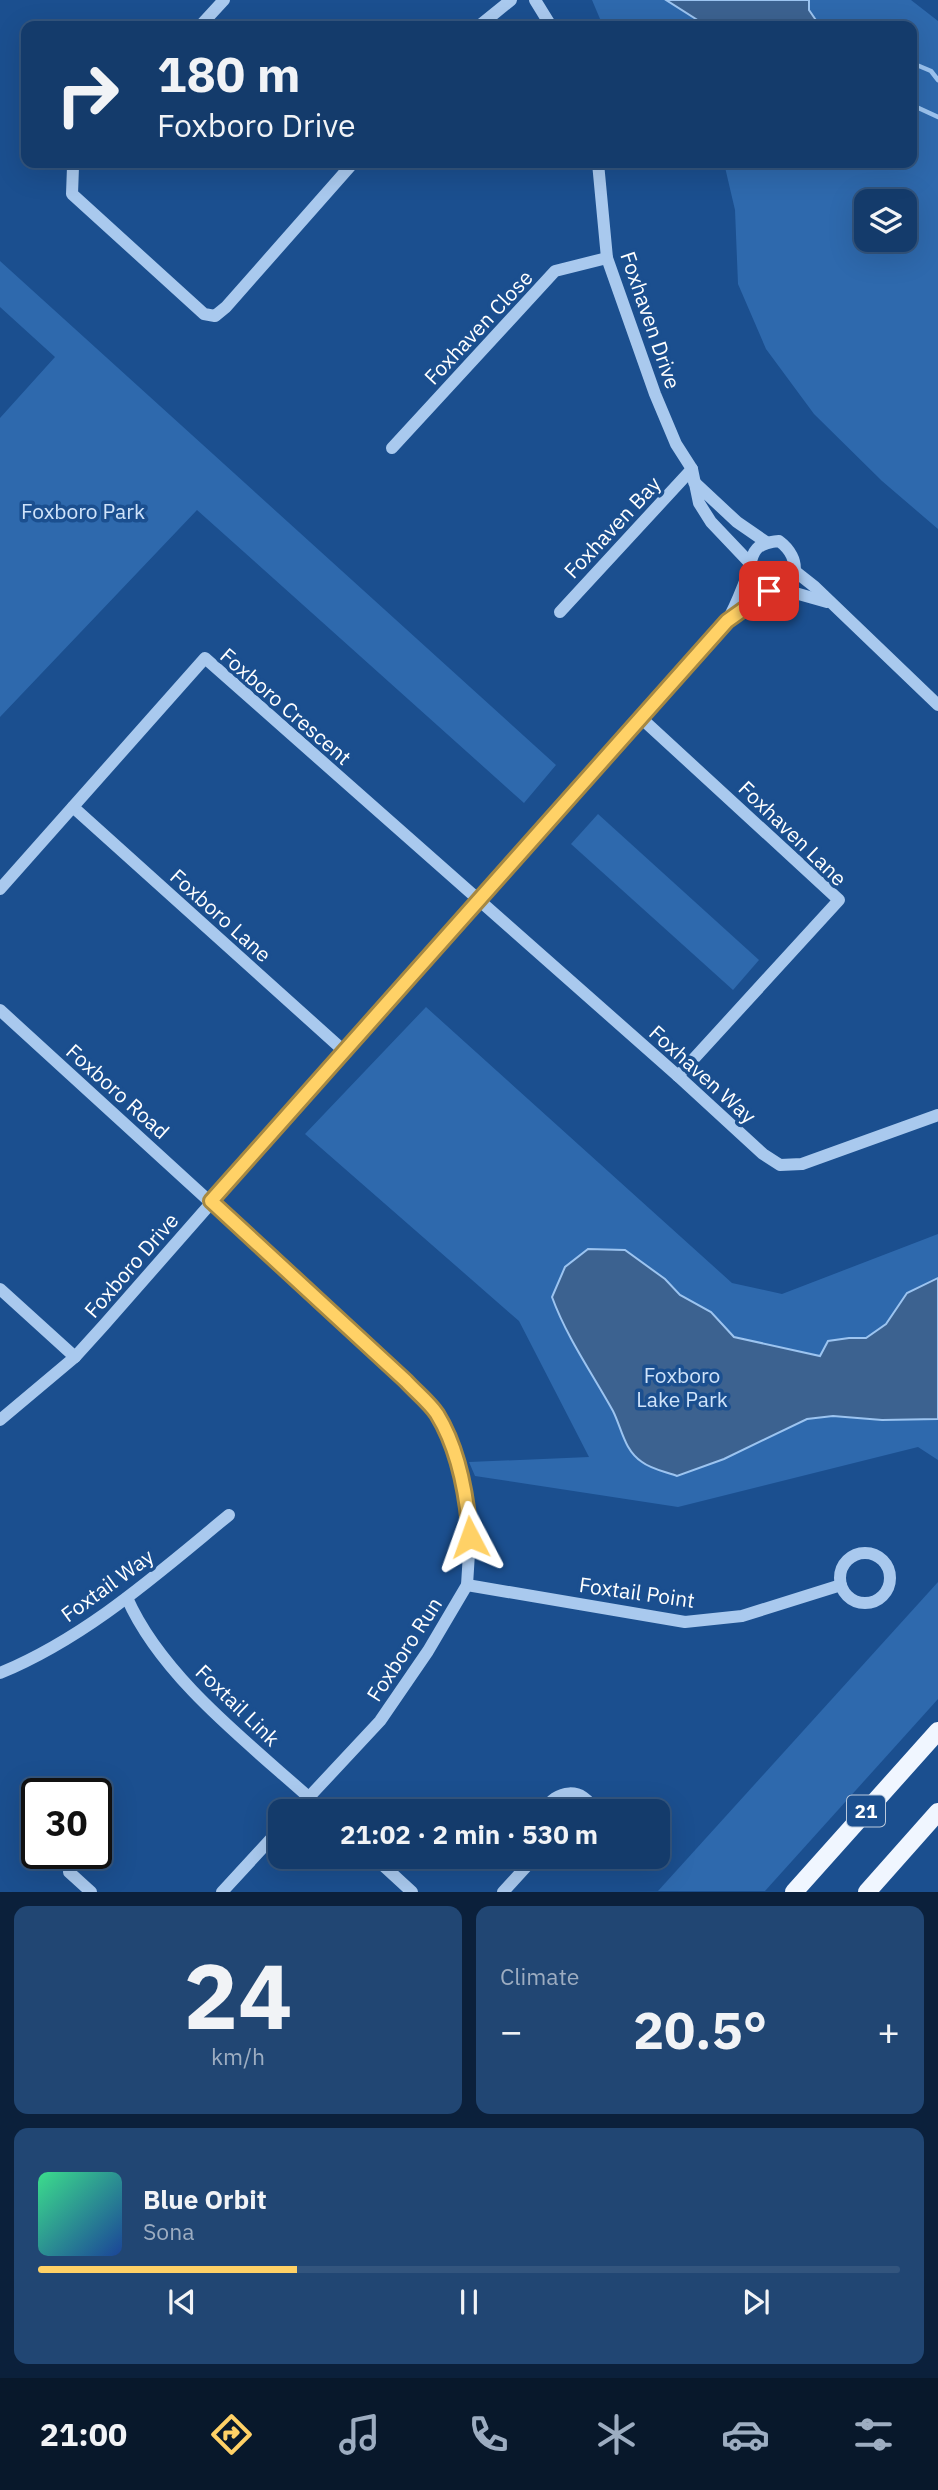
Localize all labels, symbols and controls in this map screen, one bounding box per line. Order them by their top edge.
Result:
text: 180 m [157,42,301,105]
icon: right [42,49,133,140]
text: Foxboro Drive [157,104,356,146]
map controls [854,189,917,252]
button: layers [854,189,917,252]
street label: Foxhaven Drive [614,248,688,392]
street label: Foxhaven Close [418,264,538,390]
street label: Foxhaven Bay [557,469,667,584]
park label: Foxboro Park [21,497,145,525]
pin [739,561,799,621]
icon: arrive [750,572,788,610]
street label: Foxboro Crescent [214,641,358,771]
street label: Foxhaven Lane [733,774,853,892]
street label: Foxboro Lane [165,862,277,968]
street label: Foxhaven Way [643,1018,763,1130]
street label: Foxboro Road [60,1037,176,1145]
street label: Foxboro Drive [78,1207,184,1323]
park label: Foxboro Lake Park [636,1361,728,1413]
position arrow [433,1500,507,1574]
street label: Foxtail Way [55,1542,159,1628]
street label: Foxtail Point [577,1570,697,1614]
street label: Foxboro Run [360,1592,448,1706]
street label: Foxtail Link [190,1658,286,1752]
speed limit sign: 30 [21,1778,112,1869]
road number: 21 [847,1796,885,1826]
text: 21:02 · 2 min · 530 m [340,1817,598,1851]
text: 24 [183,1936,293,2054]
text: Climate [500,1961,579,1991]
text: 20.5° [633,1996,767,2063]
text: − [500,2006,523,2055]
text: + [877,2006,900,2055]
text: km/h [211,2041,265,2071]
text: Blue Orbit [143,2182,267,2216]
text: Sona [143,2216,195,2246]
icon: previous [163,2283,201,2321]
icon: pause [450,2283,488,2321]
icon: next [737,2283,775,2321]
icon: directions [207,2410,256,2459]
icon: music [335,2410,384,2459]
icon: phone [464,2410,513,2459]
icon: climate [592,2410,641,2459]
icon: car [721,2410,770,2459]
icon: filters [849,2410,898,2459]
text: 21:00 [40,2413,127,2455]

